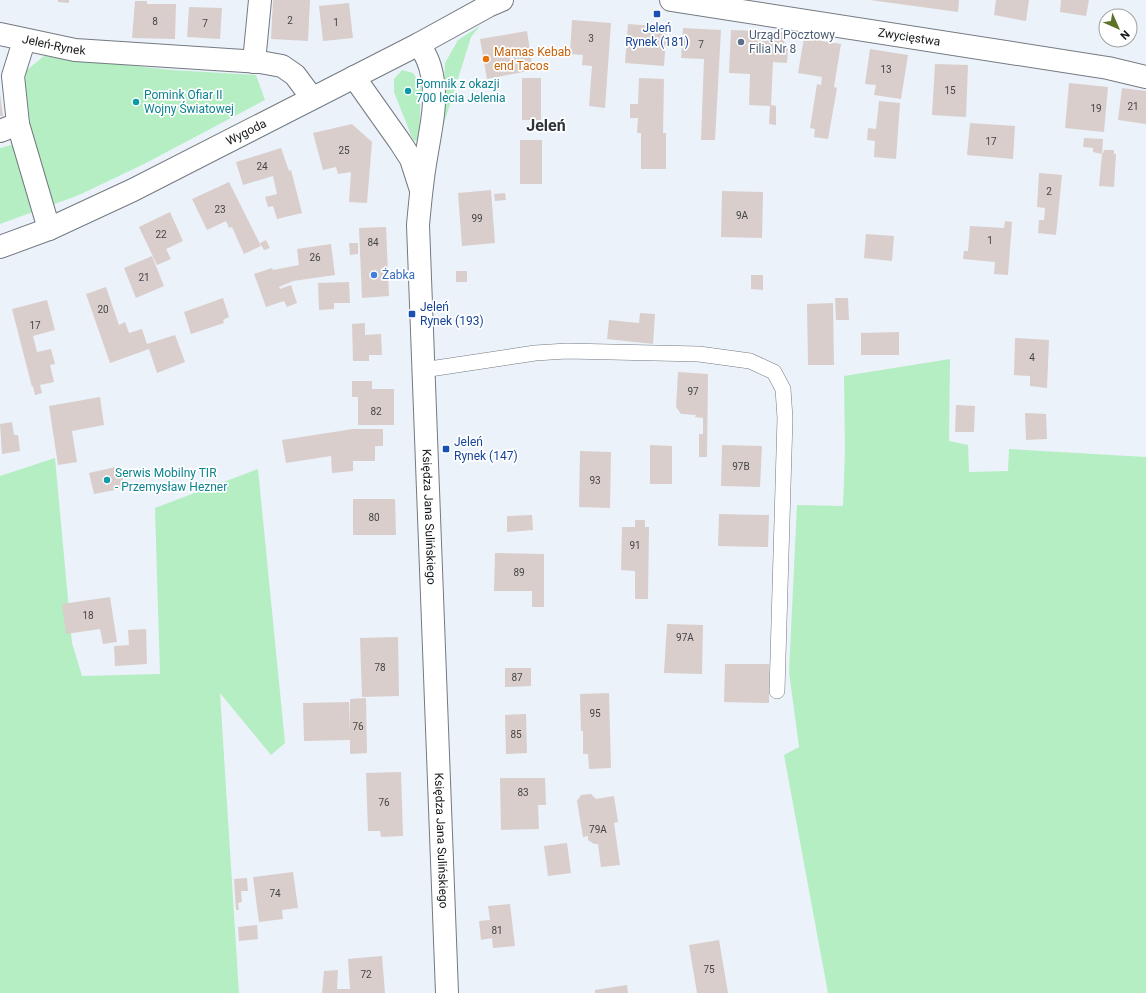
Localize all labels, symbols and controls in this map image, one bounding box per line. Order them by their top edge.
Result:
north arrow [1098,8,1138,48]
marker: Jeleń Rynek (181) [652,9,662,19]
house number: 2 [287,15,293,26]
house number: 8 [152,16,158,27]
house number: 1 [333,17,339,28]
house number: 7 [202,18,208,29]
place label: Jeleń Rynek (181) [625,21,689,49]
street label: Zwycięstwa [877,25,941,49]
text: N [1117,27,1132,42]
place label: Urząd Pocztowy Filia Nr 8 [749,28,835,56]
street label: Jeleń-Rynek [21,32,87,58]
house number: 3 [588,33,594,44]
marker: Urząd Pocztowy Filia Nr 8 [736,37,746,47]
house number: 7 [698,39,704,50]
place label: Mamas Kebab end Tacos [494,45,571,73]
marker: Mamas Kebab end Tacos [481,54,491,64]
house number: 13 [880,64,892,75]
place label: Pomnik z okazji 700 lecia Jelenia [416,77,506,105]
house number: 15 [944,85,956,96]
marker: Pomnik z okazji 700 lecia Jelenia [403,86,413,96]
place label: Pomink Ofiar II Wojny Światowej [144,88,234,116]
marker: Pomink Ofiar II Wojny Światowej [131,97,141,107]
house number: 21 [1127,101,1139,112]
house number: 19 [1090,103,1102,114]
street label: Wygoda [224,116,269,148]
district label: Jeleń [526,116,566,135]
house number: 17 [985,136,997,147]
house number: 25 [338,145,350,156]
house number: 24 [256,161,268,172]
house number: 2 [1046,186,1052,197]
house number: 23 [214,204,226,215]
house number: 9A [736,210,749,221]
house number: 99 [471,213,483,224]
house number: 22 [155,229,167,240]
house number: 1 [987,235,993,246]
house number: 84 [367,237,379,248]
house number: 26 [309,252,321,263]
place label: Żabka [382,267,415,282]
marker: Żabka [369,270,379,280]
house number: 21 [138,272,150,283]
place label: Jeleń Rynek (193) [420,300,484,328]
house number: 20 [97,304,109,315]
marker: Jeleń Rynek (193) [407,309,417,319]
house number: 17 [29,320,41,331]
house number: 4 [1029,352,1035,363]
house number: 97 [687,386,699,397]
house number: 82 [370,406,382,417]
place label: Jeleń Rynek (147) [454,435,518,463]
marker: Jeleń Rynek (147) [441,444,451,454]
street label: Księdza Jana Sulińskiego [419,448,439,585]
house number: 97B [732,461,750,472]
place label: Serwis Mobilny TIR - Przemysław Hezner [115,466,227,494]
marker: Serwis Mobilny TIR - Przemysław Hezner [102,475,112,485]
house number: 93 [589,475,601,486]
house number: 80 [368,512,380,523]
house number: 91 [629,540,641,551]
house number: 89 [513,567,525,578]
house number: 18 [82,610,94,621]
house number: 97A [676,632,694,643]
house number: 78 [374,662,386,673]
house number: 87 [511,672,523,683]
house number: 95 [589,708,601,719]
house number: 76 [352,721,364,732]
house number: 85 [510,729,522,740]
street label: Księdza Jana Sulińskiego [432,772,451,909]
house number: 83 [517,787,529,798]
house number: 76 [378,797,390,808]
house number: 79A [589,824,607,835]
house number: 74 [269,888,281,899]
house number: 81 [491,925,503,936]
house number: 75 [703,964,715,975]
house number: 72 [360,969,372,980]

